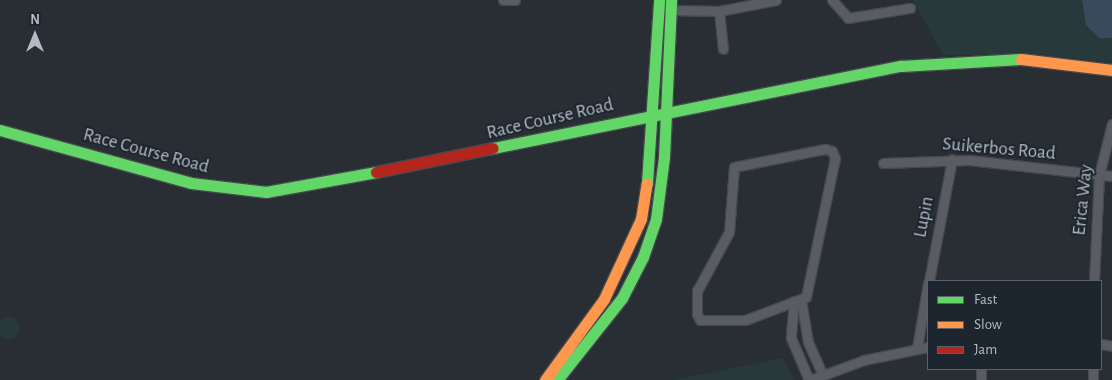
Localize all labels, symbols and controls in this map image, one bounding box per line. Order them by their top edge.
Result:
north arrow [10,10,60,60]
text: N [30,13,40,27]
street label: Race Course Road [484,93,616,145]
street label: Race Course Road [81,123,211,179]
street label: Suikerbos Road [941,133,1057,165]
street label: Erica Way [1068,163,1098,237]
street label: Lupin [909,194,939,240]
legend [927,280,1102,370]
text: Fast [974,292,997,307]
text: Slow [974,317,1002,332]
text: Jam [974,342,997,357]

